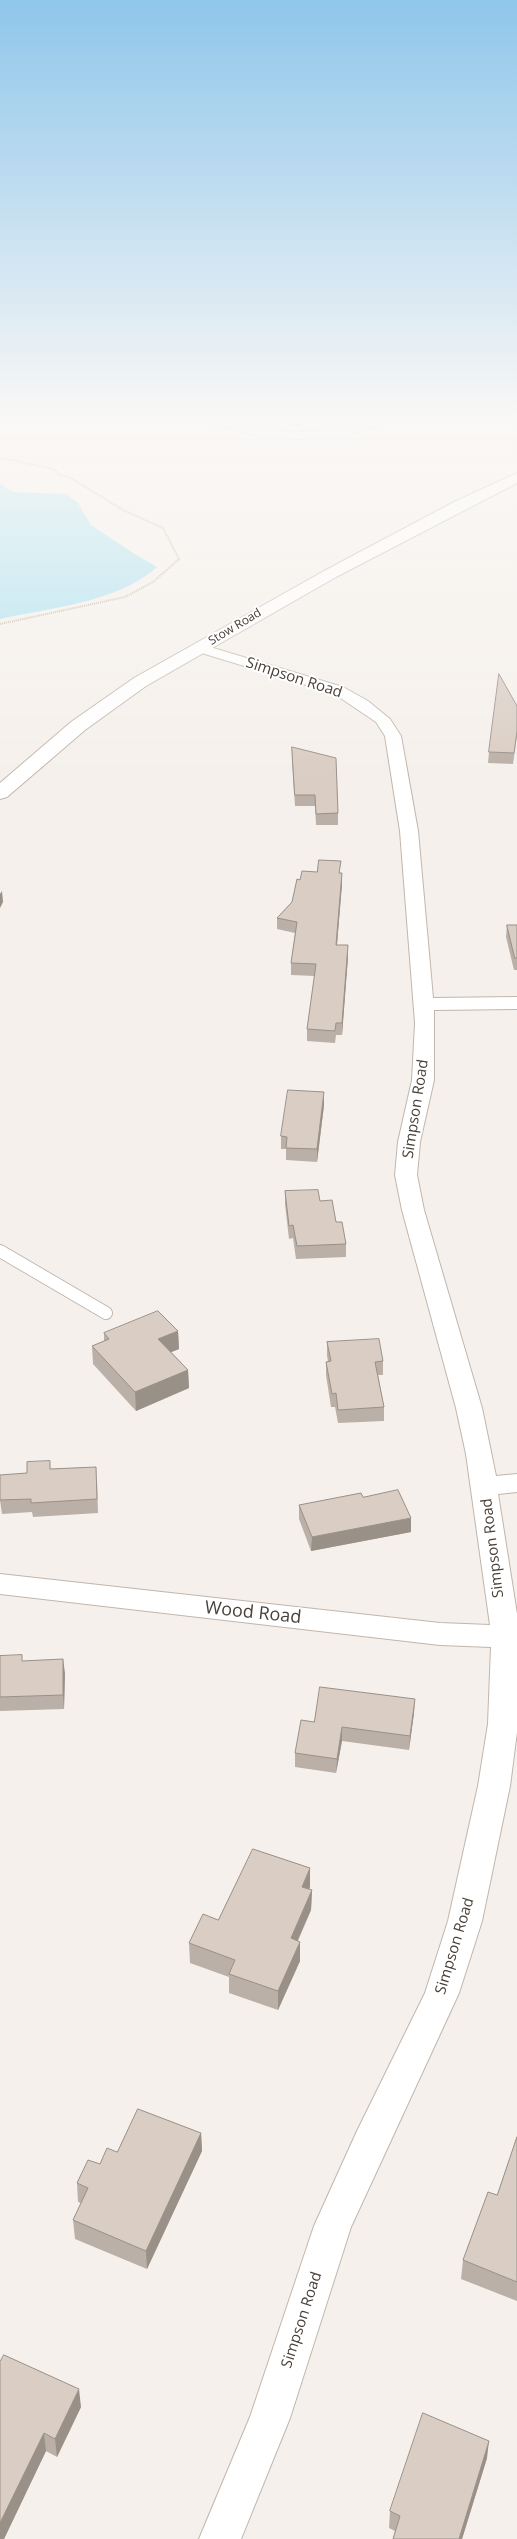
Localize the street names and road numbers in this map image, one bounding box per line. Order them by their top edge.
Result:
street label: Stow Road [206,606,264,648]
street label: Simpson Road [244,654,344,702]
street label: Simpson Road [399,1058,433,1160]
street label: Simpson Road [478,1497,508,1599]
street label: Wood Road [204,1597,302,1629]
street label: Simpson Road [432,1895,478,1997]
street label: Simpson Road [278,2270,326,2370]

